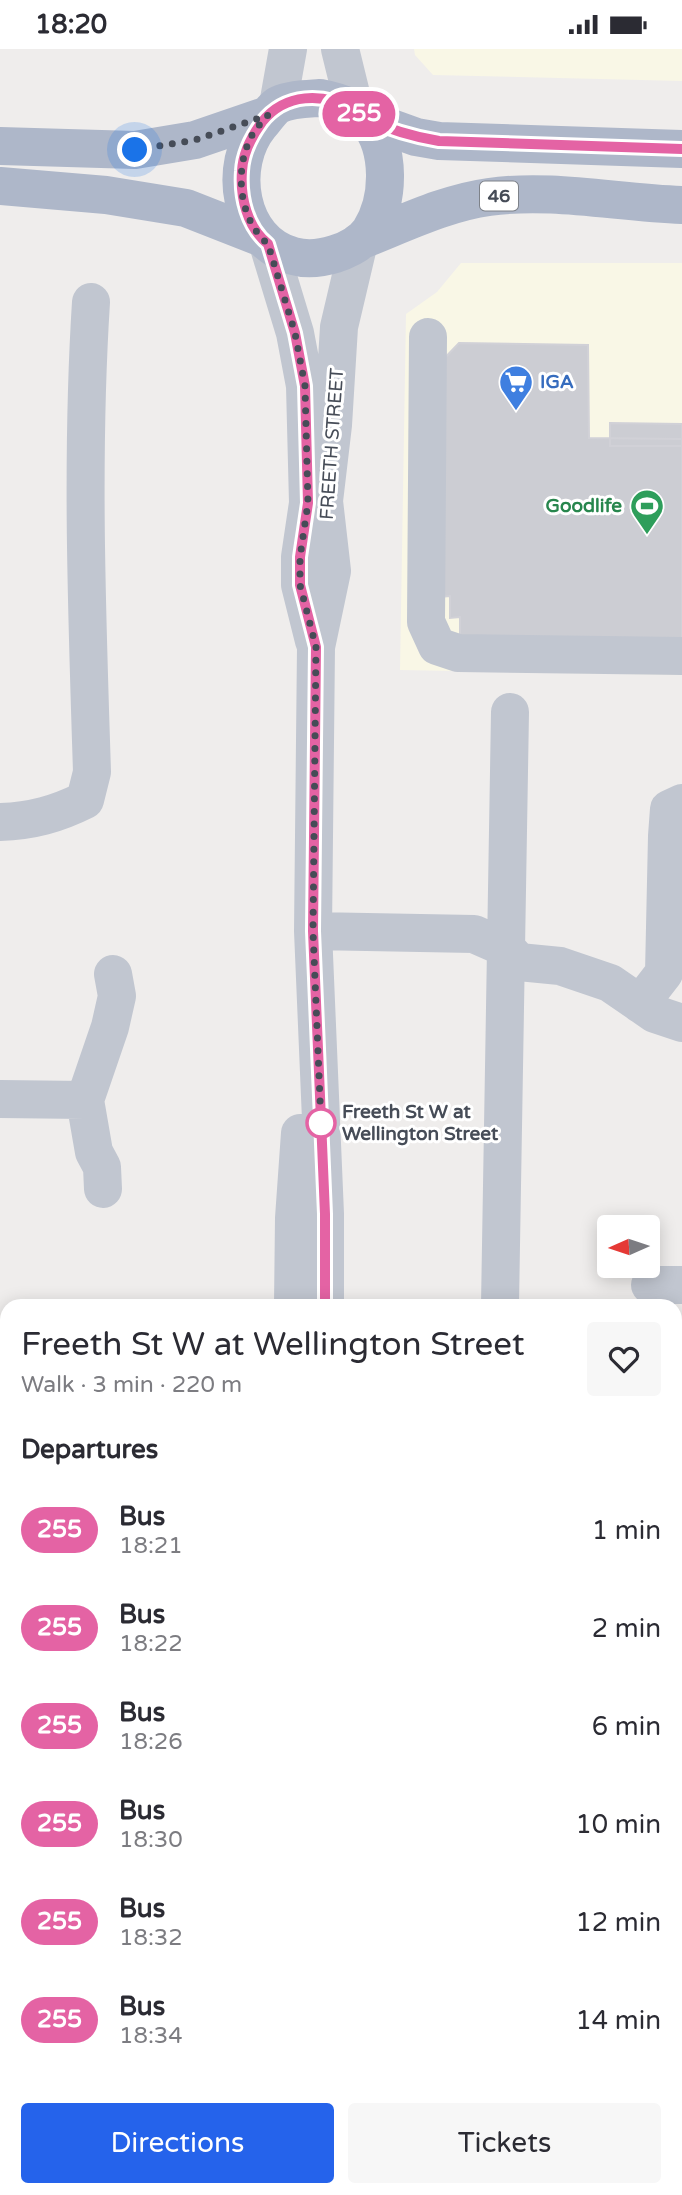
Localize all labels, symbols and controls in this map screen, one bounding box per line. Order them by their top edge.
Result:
text: 18:20 [35,9,107,40]
line badge: 255 [319,91,399,137]
text: 255 [336,99,382,128]
your location [117,132,152,167]
road number: 46 [480,181,518,211]
supermarket icon: IGA [497,363,535,412]
street label: FREETH STREET [316,367,348,521]
place label: IGA [540,371,574,393]
sports icon: Goodlife [628,487,666,536]
place label: Goodlife [546,495,622,517]
place label: Freeth St W at Wellington Street [342,1101,499,1146]
marker: Freeth St W at Wellington Street [306,1108,336,1138]
north arrow [597,1215,660,1277]
map controls [597,1215,660,1278]
button: heart [587,1322,661,1396]
text: Freeth St W at Wellington Street [21,1325,525,1364]
text: Walk · 3 min · 220 m [21,1371,242,1399]
text: Departures [21,1434,158,1465]
text: Bus [119,1501,165,1532]
text: 255 [37,1515,82,1544]
text: 1 min [592,1515,661,1546]
text: 18:21 [119,1532,183,1560]
text: Bus [119,1599,165,1630]
text: 255 [37,1613,82,1642]
text: 2 min [592,1613,661,1644]
text: 18:22 [119,1630,183,1658]
text: Bus [119,1697,165,1728]
text: 255 [37,1711,82,1740]
text: 6 min [592,1711,661,1742]
text: 18:26 [119,1728,183,1756]
text: Bus [119,1795,165,1826]
text: 255 [37,1809,82,1838]
text: 10 min [575,1809,661,1840]
text: 18:30 [119,1826,183,1854]
text: Bus [119,1893,165,1924]
text: 255 [37,1907,82,1936]
text: 12 min [575,1907,661,1938]
text: 18:32 [119,1924,183,1952]
text: Bus [119,1991,165,2022]
text: 255 [37,2005,82,2034]
text: 14 min [575,2005,661,2036]
text: 18:34 [119,2022,183,2050]
button: Directions [21,2103,334,2183]
button: Tickets [348,2103,661,2183]

